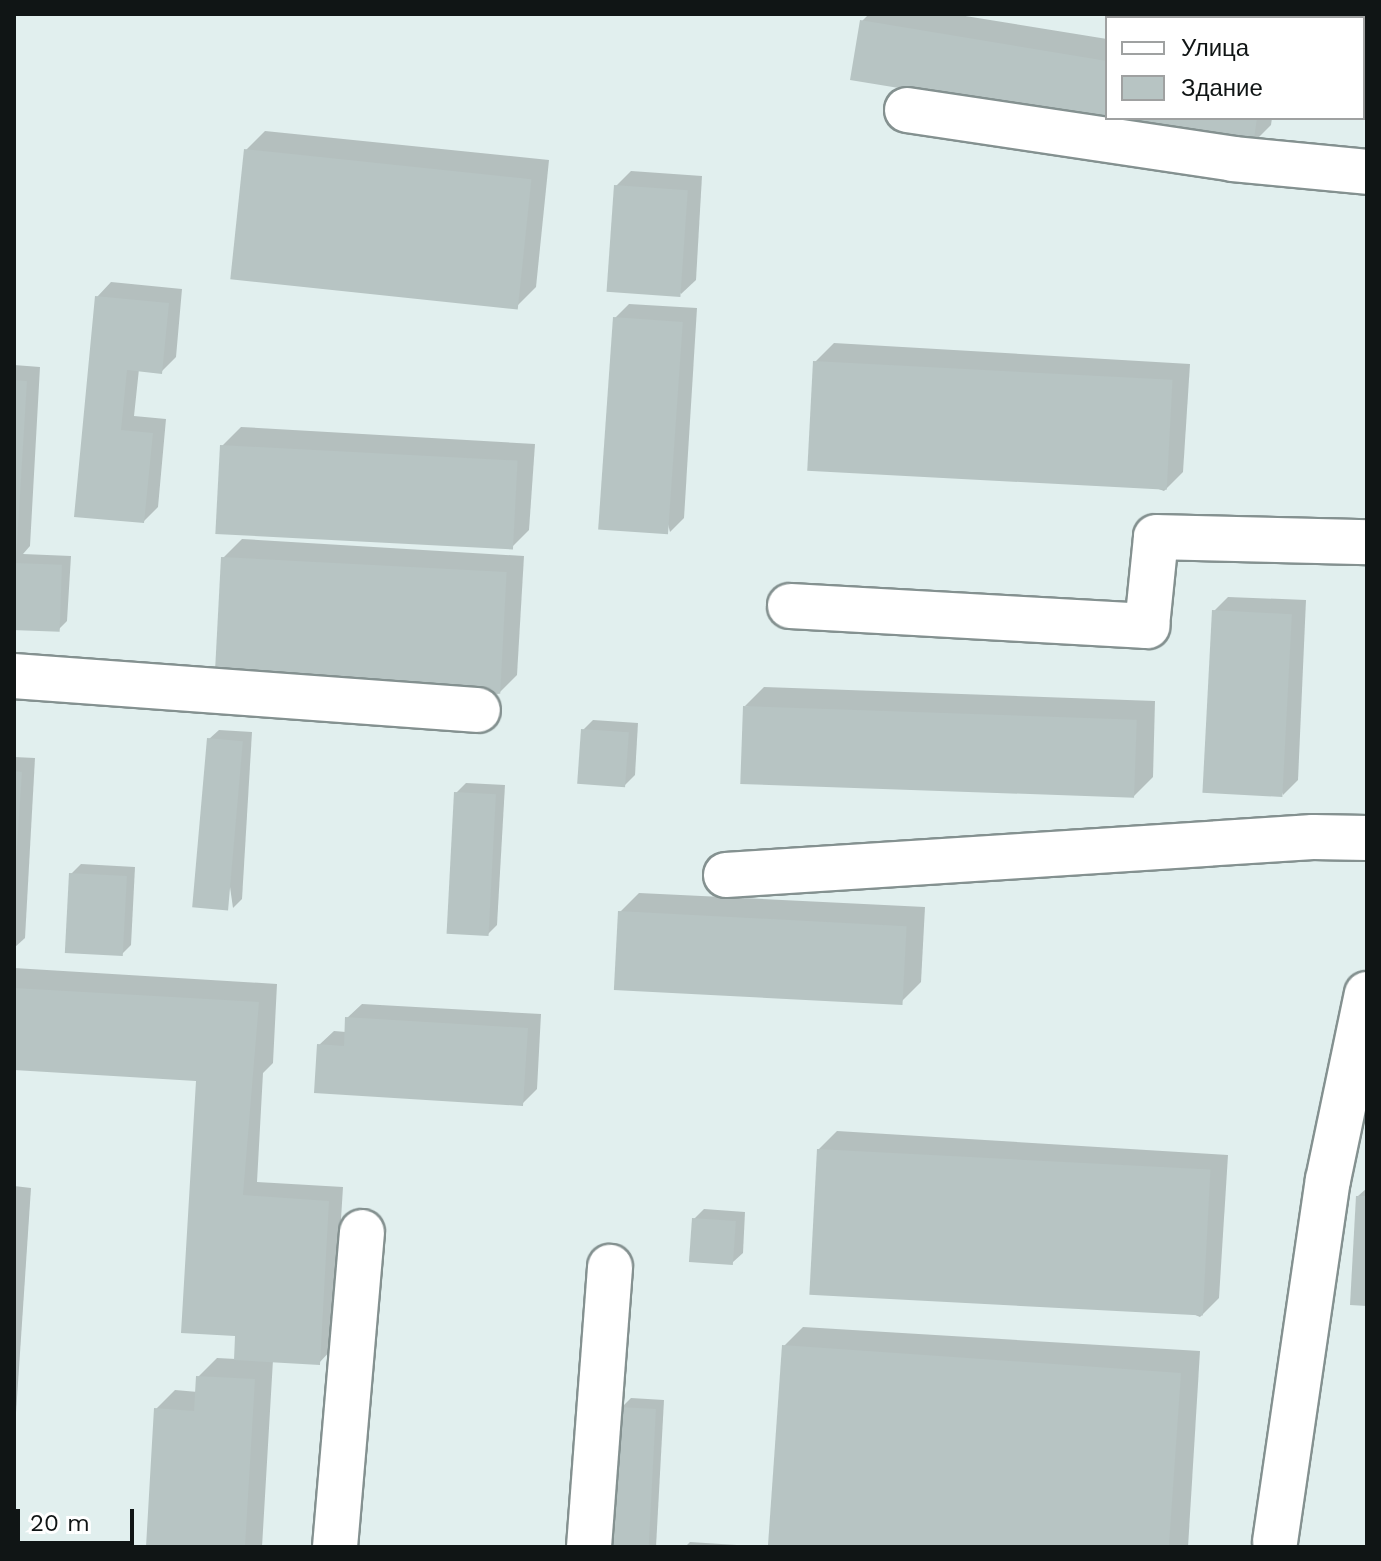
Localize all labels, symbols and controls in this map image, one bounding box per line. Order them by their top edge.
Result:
legend [1105,16,1365,120]
text: Улица [1181,34,1249,62]
text: Здание [1181,74,1263,102]
scale bar [20,1493,138,1543]
text: 20 m [30,1509,90,1537]

